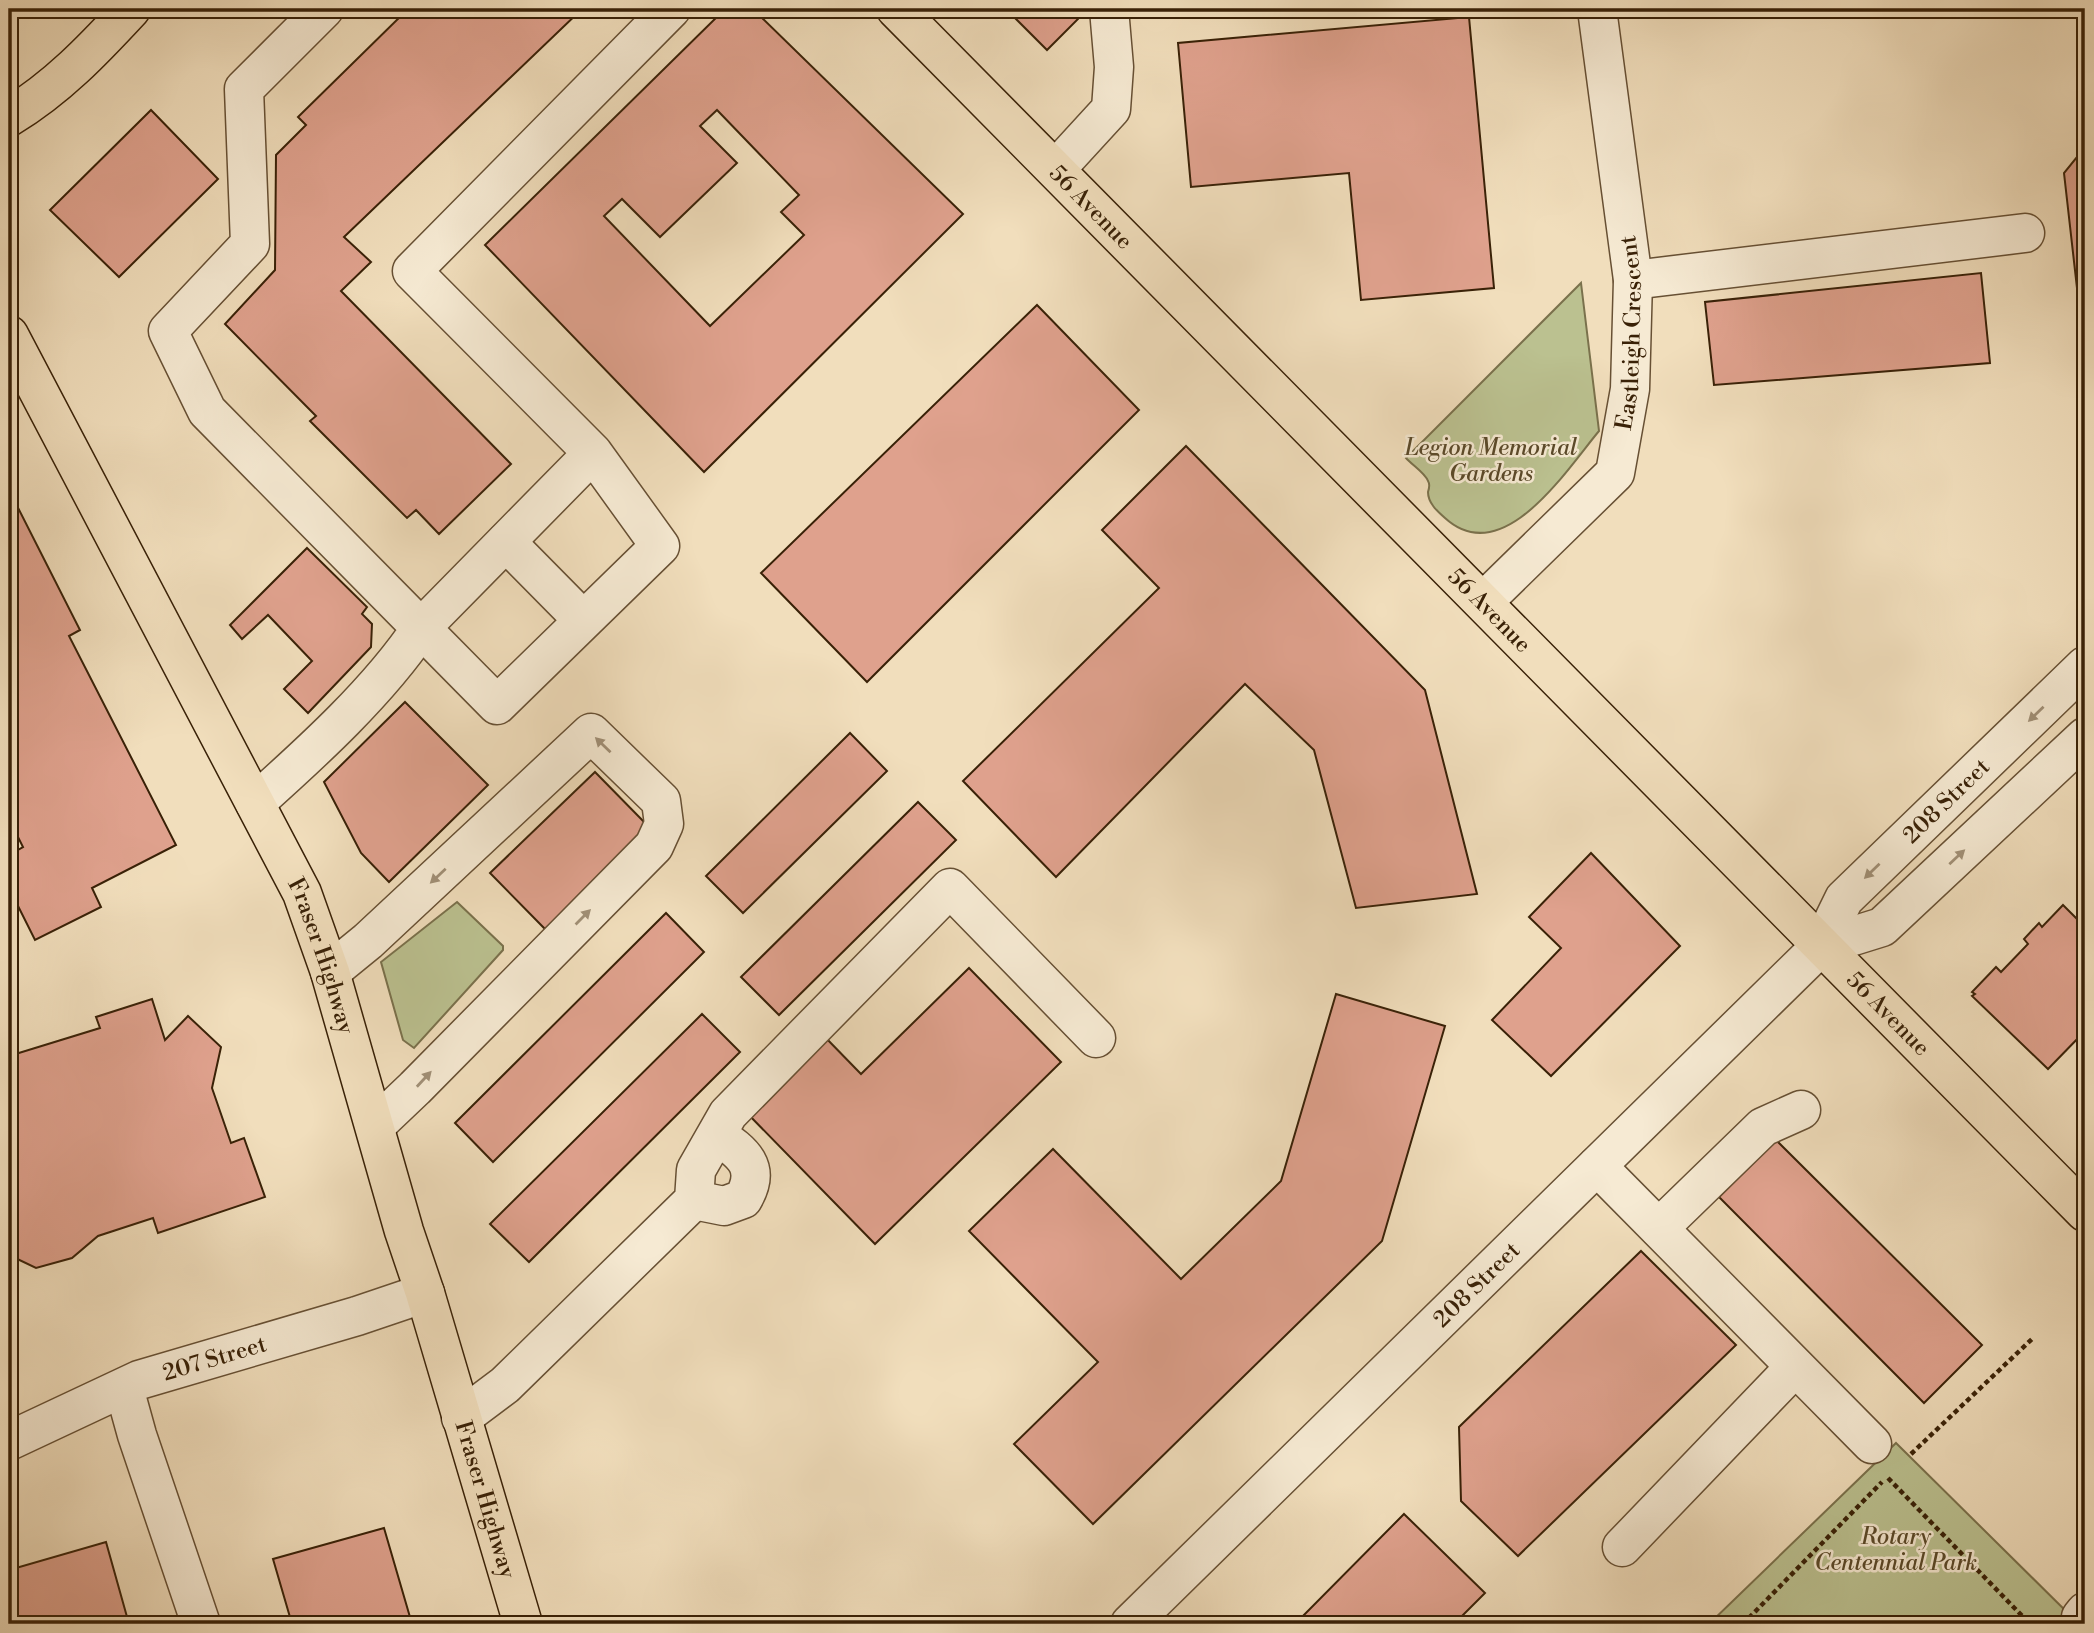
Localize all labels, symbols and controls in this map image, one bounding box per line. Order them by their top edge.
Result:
street label: 56 Avenue [1043,159,1138,255]
street label: Eastleigh Crescent [1610,234,1648,432]
park label: Legion Memorial Gardens [1404,434,1578,488]
street label: 56 Avenue [1442,563,1537,659]
one-way arrow [2028,705,2045,721]
one-way arrow [595,736,612,753]
street label: 208 Street [1897,753,1996,850]
one-way arrow [1948,850,1965,866]
one-way arrow [1864,863,1881,879]
one-way arrow [430,868,447,884]
street label: Fraser Highway [281,873,360,1038]
one-way arrow [575,908,592,925]
street label: 56 Avenue [1840,966,1936,1062]
one-way arrow [416,1070,432,1088]
street label: 208 Street [1428,1237,1526,1333]
street label: 207 Street [159,1330,270,1387]
street label: Fraser Highway [449,1417,522,1582]
park label: Rotary Centennial Park [1815,1523,1977,1577]

